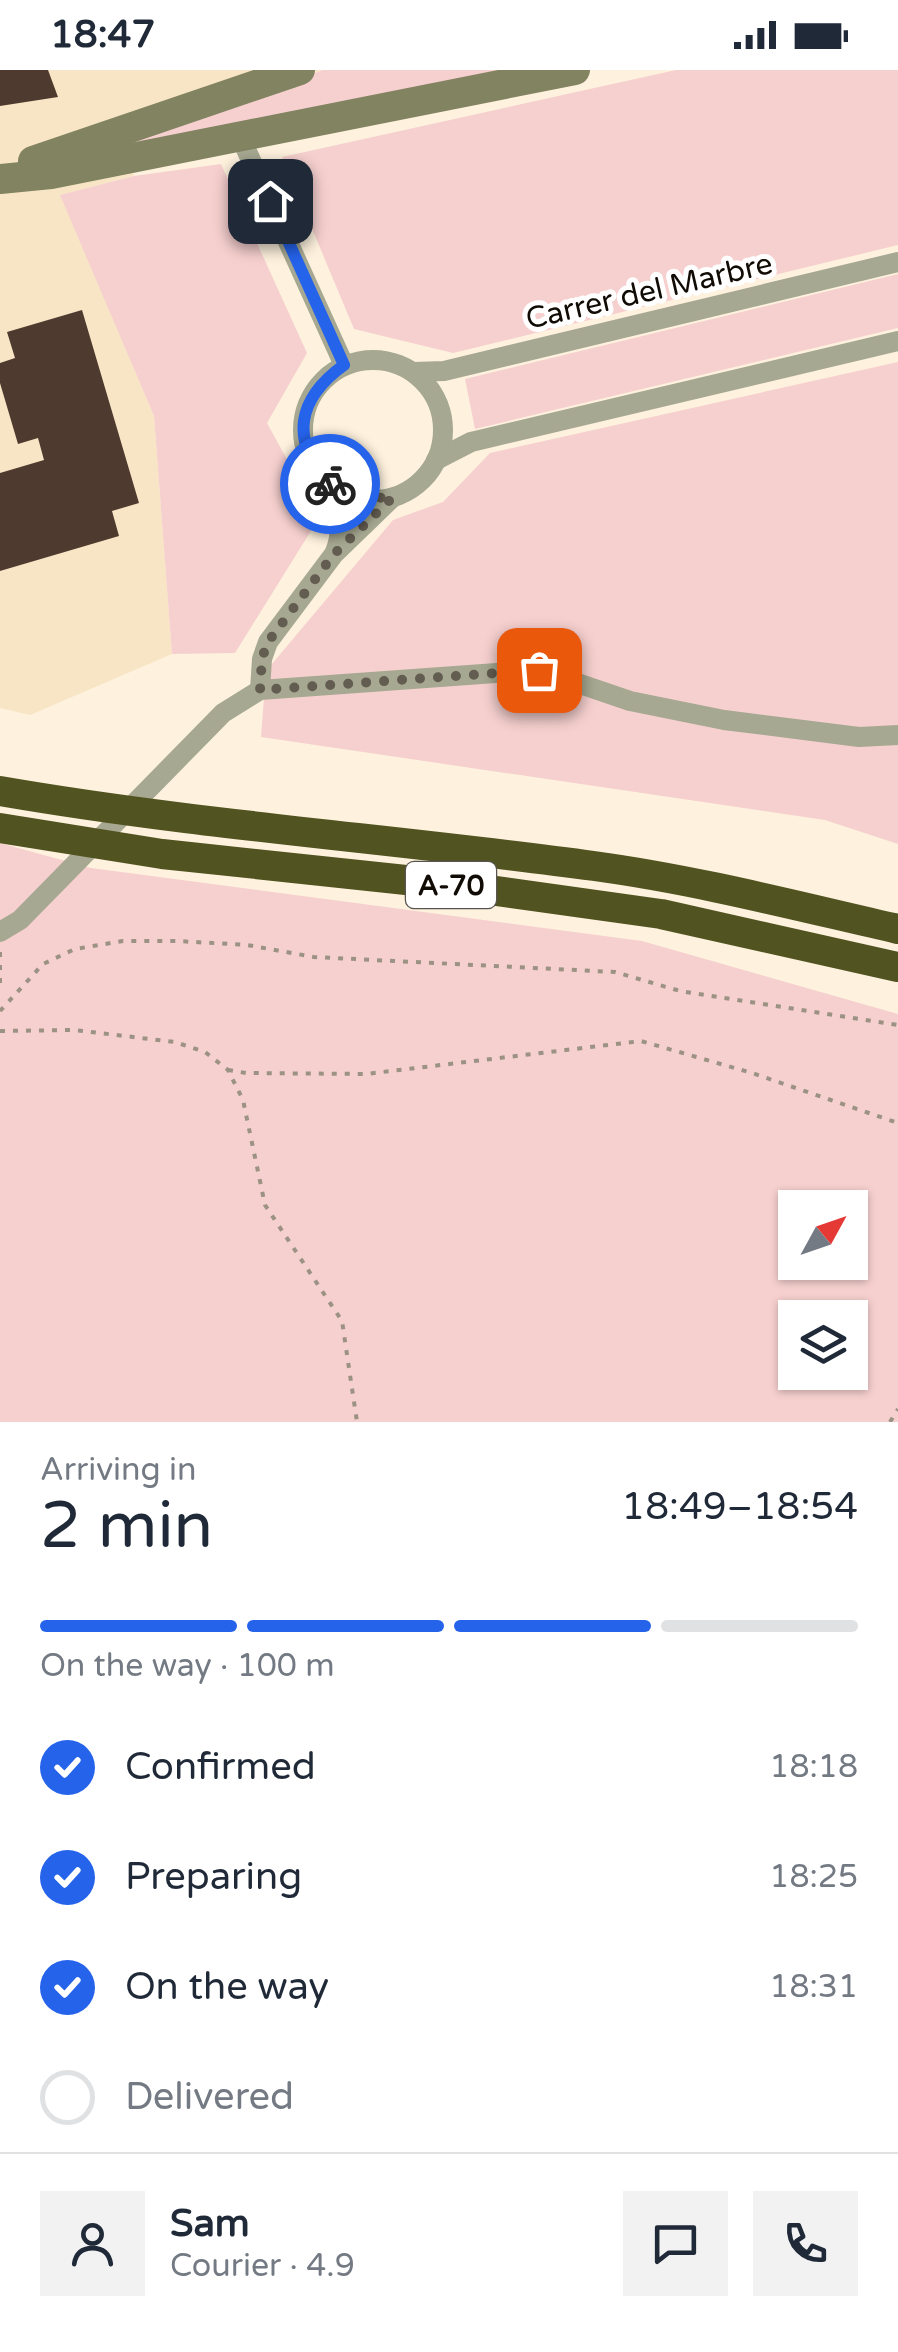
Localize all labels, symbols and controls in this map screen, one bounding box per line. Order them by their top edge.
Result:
text: 18:47 [50,12,155,58]
pin [228,159,313,244]
icon: home [243,174,298,229]
street label: Carrer del Marbre [522,245,776,338]
courier [280,434,380,534]
icon: bike [303,457,358,512]
pin [497,628,582,713]
icon: bag [512,643,567,698]
road number: A-70 [406,862,496,908]
north arrow [778,1190,868,1280]
map controls [778,1190,868,1390]
button: layers [778,1300,868,1390]
text: Arriving in [40,1451,197,1489]
text: 18:49–18:54 [621,1484,858,1530]
text: 2 min [40,1487,213,1566]
text: On the way · 100 m [40,1647,335,1685]
icon: check [40,1740,95,1795]
text: Confirmed [125,1744,316,1790]
text: 18:18 [769,1748,858,1786]
icon: check [40,1850,95,1905]
text: Preparing [125,1854,302,1900]
text: 18:25 [769,1858,858,1896]
icon: check [40,1960,95,2015]
text: On the way [125,1964,329,2010]
text: 18:31 [769,1968,858,2006]
text: Delivered [125,2074,294,2120]
button: person [40,2191,145,2296]
button: chat [623,2191,728,2296]
button: phone [753,2191,858,2296]
text: Sam [170,2201,250,2247]
text: Courier · 4.9 [170,2247,355,2285]

